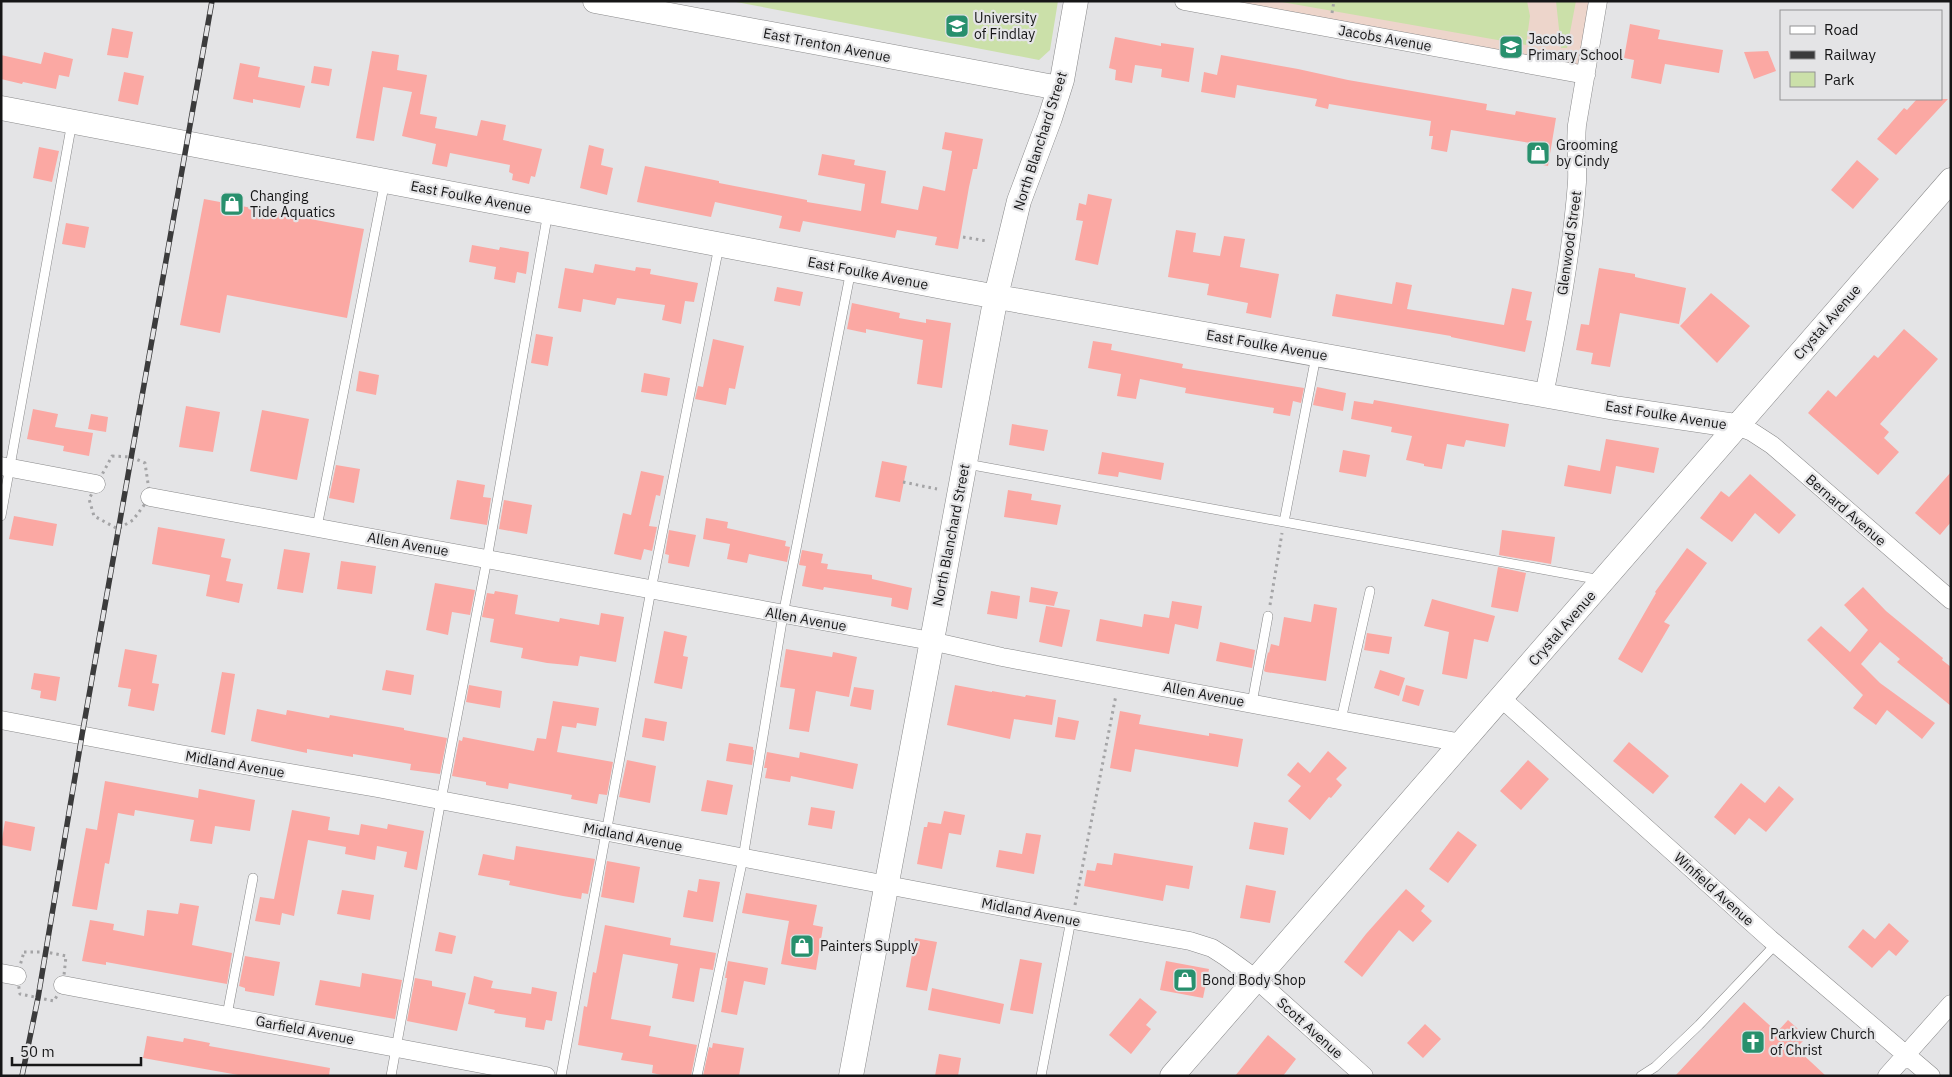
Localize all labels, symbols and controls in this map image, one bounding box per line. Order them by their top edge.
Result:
place label: University of Findlay [974,9,1037,43]
legend [1780,10,1942,100]
school or university icon: University of Findlay [944,13,970,39]
text: Road [1824,20,1859,39]
street label: Jacobs Avenue [1337,21,1433,55]
street label: East Trenton Avenue [762,24,893,66]
place label: Jacobs Primary School [1528,30,1623,64]
school or university icon: Jacobs Primary School [1498,34,1524,60]
text: Railway [1824,45,1877,64]
street label: North Blanchard Street [1009,69,1071,213]
text: Park [1824,70,1854,89]
place label: Grooming by Cindy [1556,136,1618,170]
shop icon: Grooming by Cindy [1525,140,1551,166]
street label: East Foulke Avenue [409,176,533,218]
place label: Changing Tide Aquatics [250,187,336,221]
street label: Glenwood Street [1553,190,1585,296]
shop icon: Changing Tide Aquatics [219,191,245,217]
street label: East Foulke Avenue [806,252,930,294]
street label: Crystal Avenue [1789,280,1865,363]
street label: East Foulke Avenue [1205,325,1329,365]
street label: East Foulke Avenue [1604,397,1728,434]
street label: North Blanchard Street [928,462,974,608]
street label: Bernard Avenue [1802,470,1890,550]
street label: Allen Avenue [366,528,450,560]
street label: Crystal Avenue [1524,586,1600,669]
street label: Allen Avenue [764,603,848,635]
street label: Allen Avenue [1162,677,1246,711]
street label: Midland Avenue [184,746,286,782]
street label: Midland Avenue [582,819,684,855]
street label: Winfield Avenue [1670,848,1758,930]
street label: Midland Avenue [980,894,1082,930]
shop icon: Painters Supply [789,933,815,959]
place label: Painters Supply [820,937,918,955]
shop icon: Bond Body Shop [1172,967,1198,993]
place label: Bond Body Shop [1202,971,1306,989]
street label: Scott Avenue [1273,994,1347,1063]
street label: Garfield Avenue [254,1012,356,1048]
place label: Parkview Church of Christ [1770,1025,1875,1059]
church icon: Parkview Church of Christ [1740,1029,1766,1055]
scale bar [12,1034,141,1066]
text: 50 m [20,1042,55,1061]

